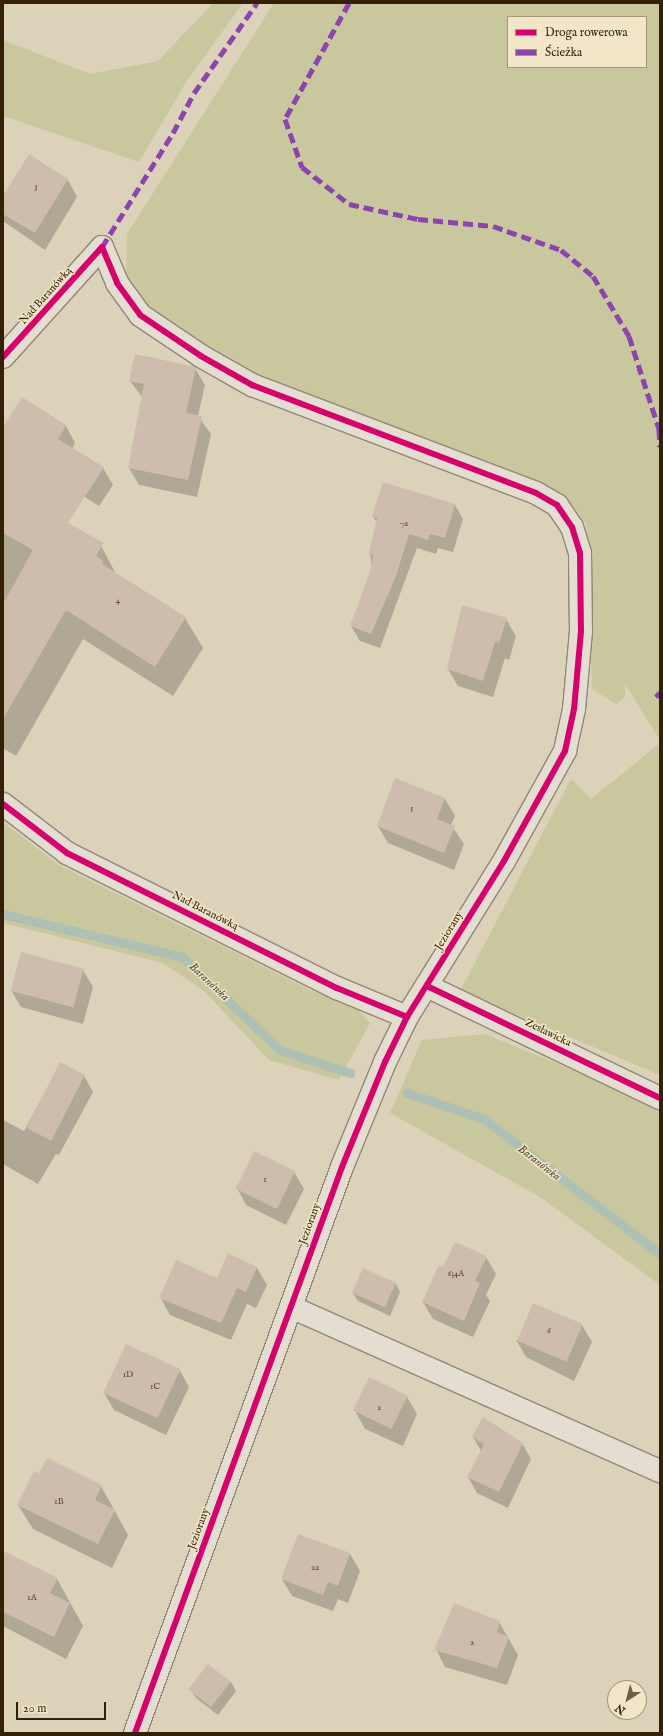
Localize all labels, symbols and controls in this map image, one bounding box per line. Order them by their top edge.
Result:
legend [507,16,647,68]
text: Droga rowerowa [545,25,628,40]
text: Ścieżka [545,45,582,60]
house number: 3 [34,182,38,192]
street label: Nad Baranówką [17,265,75,327]
house number: 7a [400,519,408,529]
house number: 4 [116,596,120,606]
house number: 5 [410,804,414,814]
street label: Nad Baranówką [170,889,240,933]
street label: Jeziorany [432,909,466,953]
water label: Baranówka [186,960,232,1004]
street label: Zesławicka [523,1016,573,1050]
water label: Baranówka [515,1142,563,1184]
house number: 1 [263,1175,267,1185]
street label: Jeziorany [296,1201,324,1247]
house number: 6;4A [448,1269,464,1279]
house number: 6 [547,1326,551,1336]
house number: 1D [123,1370,133,1380]
house number: 1C [150,1382,160,1392]
house number: 2 [377,1403,381,1413]
house number: 1B [54,1497,64,1507]
street label: Jeziorany [185,1506,213,1552]
house number: 2a [311,1563,319,1573]
house number: 1A [27,1593,37,1603]
house number: 2 [470,1638,474,1648]
north arrow [607,1680,647,1720]
scale bar [18,1694,108,1720]
text: N [613,1700,629,1717]
text: 20 m [23,1701,46,1716]

